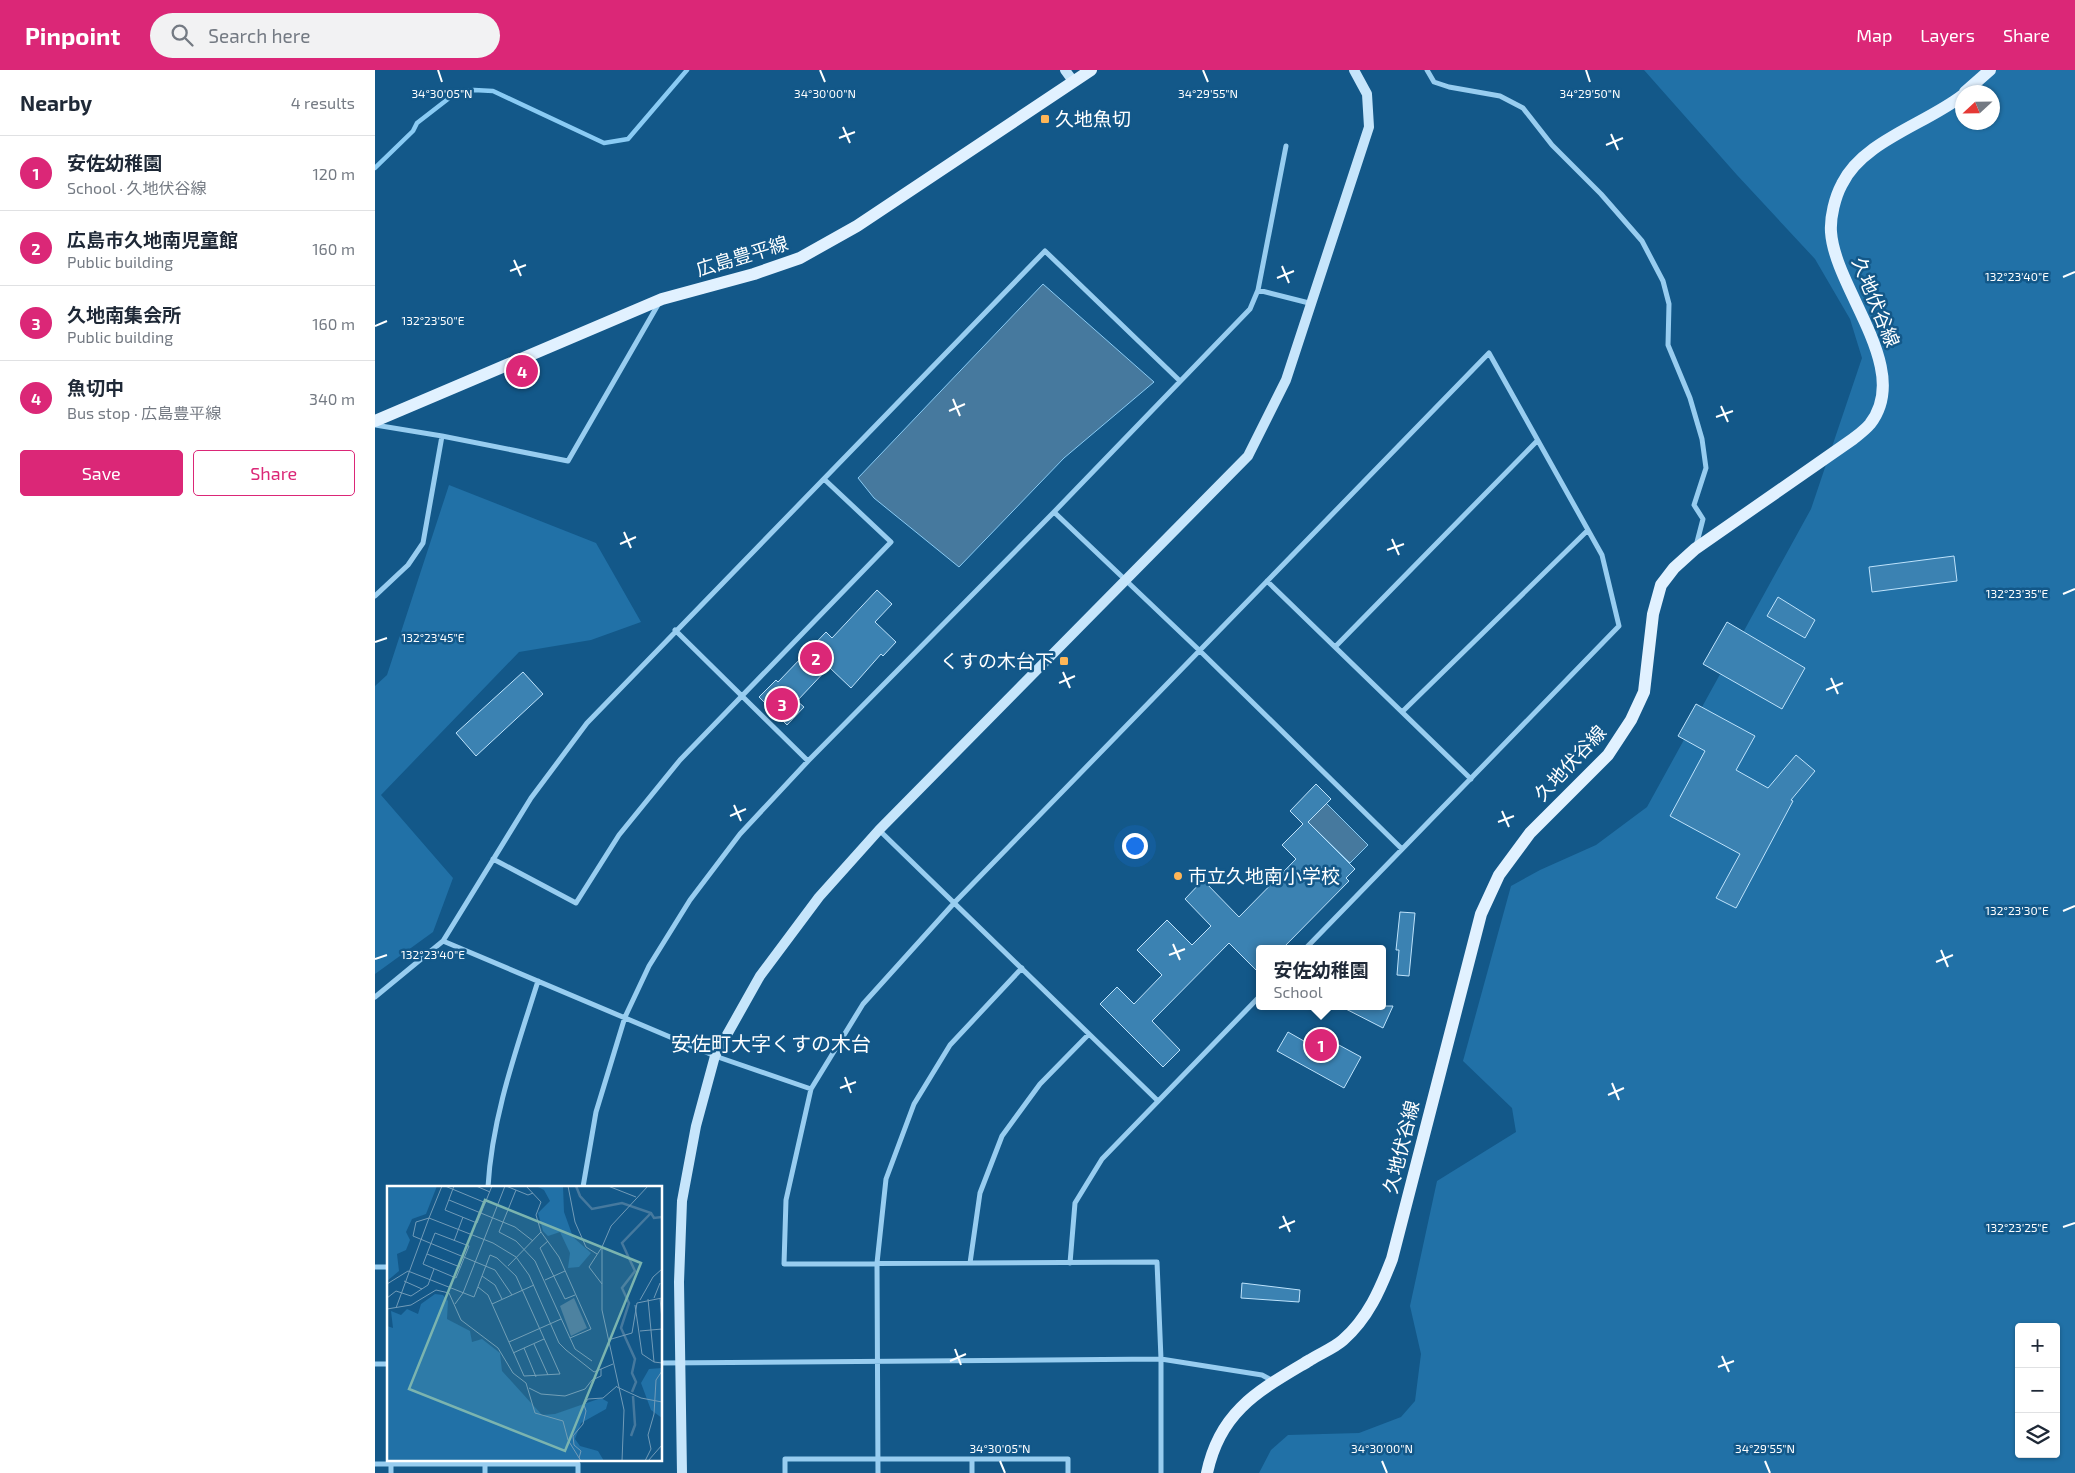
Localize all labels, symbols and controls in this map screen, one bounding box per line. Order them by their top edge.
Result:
search box [150,13,500,58]
text: Pinpoint [25,21,120,50]
icon: search [168,21,196,49]
text: Search here [208,24,310,47]
text: Map [1856,24,1892,46]
text: Layers [1920,24,1975,46]
text: Share [2003,24,2050,46]
north arrow [1955,85,2000,130]
text: 34°30'05"N [411,86,473,100]
text: 34°30'00"N [794,86,856,100]
text: 34°29'55"N [1178,86,1238,100]
text: 34°29'50"N [1560,86,1620,100]
text: Nearby [20,90,92,115]
text: 4 results [291,93,355,112]
place label: 久地魚切 [1055,107,1131,130]
marker: 久地魚切 [1039,113,1051,125]
text: 安佐幼稚園 [67,151,162,174]
text: 1 [33,164,39,183]
text: 120 m [312,164,355,183]
text: School · 久地伏谷線 [67,178,207,197]
text: 広島市久地南児童館 [67,228,238,251]
street label: 広島豊平線 [693,231,791,280]
text: 2 [31,239,41,258]
text: 160 m [312,239,355,258]
text: Public building [67,252,173,271]
street label: 久地伏谷線 [1848,253,1905,350]
text: 132°23'40"E [1985,269,2049,283]
text: 久地南集会所 [67,303,181,326]
text: 132°23'50"E [401,313,465,327]
text: 3 [31,314,41,333]
text: 160 m [312,314,355,333]
text: Public building [67,327,173,346]
pin: 4 [506,352,538,390]
text: 魚切中 [67,376,124,399]
text: 4 [31,389,41,408]
text: 340 m [309,389,355,408]
text: Bus stop · 広島豊平線 [67,403,221,422]
button: Save [20,450,183,496]
button: Share [193,450,355,496]
text: 132°23'35"E [1986,586,2049,600]
text: 132°23'45"E [401,630,465,644]
pin: 2 [800,639,832,677]
place label: くすの木台下 [940,649,1054,672]
marker: くすの木台下 [1058,655,1070,667]
pin: 3 [766,685,798,723]
street label: 久地伏谷線 [1529,720,1610,805]
your location [1122,833,1148,859]
place label: 市立久地南小学校 [1188,864,1340,887]
marker: 市立久地南小学校 [1172,870,1184,882]
text: 132°23'30"E [1985,903,2049,917]
popup [1256,945,1386,1010]
text: 132°23'40"E [401,947,465,961]
text: 安佐幼稚園 [1273,958,1369,981]
text: School [1273,982,1323,1001]
pin: 1 [1305,1026,1337,1064]
district label: 安佐町大字くすの木台 [671,1031,871,1055]
street label: 久地伏谷線 [1378,1098,1423,1196]
inset map [387,1186,663,1460]
text: 132°23'25"E [1986,1220,2049,1234]
map controls [2015,1323,2060,1458]
button: + [2015,1323,2060,1368]
button: − [2015,1368,2060,1413]
button: layers [2015,1413,2060,1458]
text: 34°30'05"N [969,1441,1031,1455]
text: 34°30'00"N [1351,1441,1413,1455]
text: 34°29'55"N [1735,1441,1795,1455]

